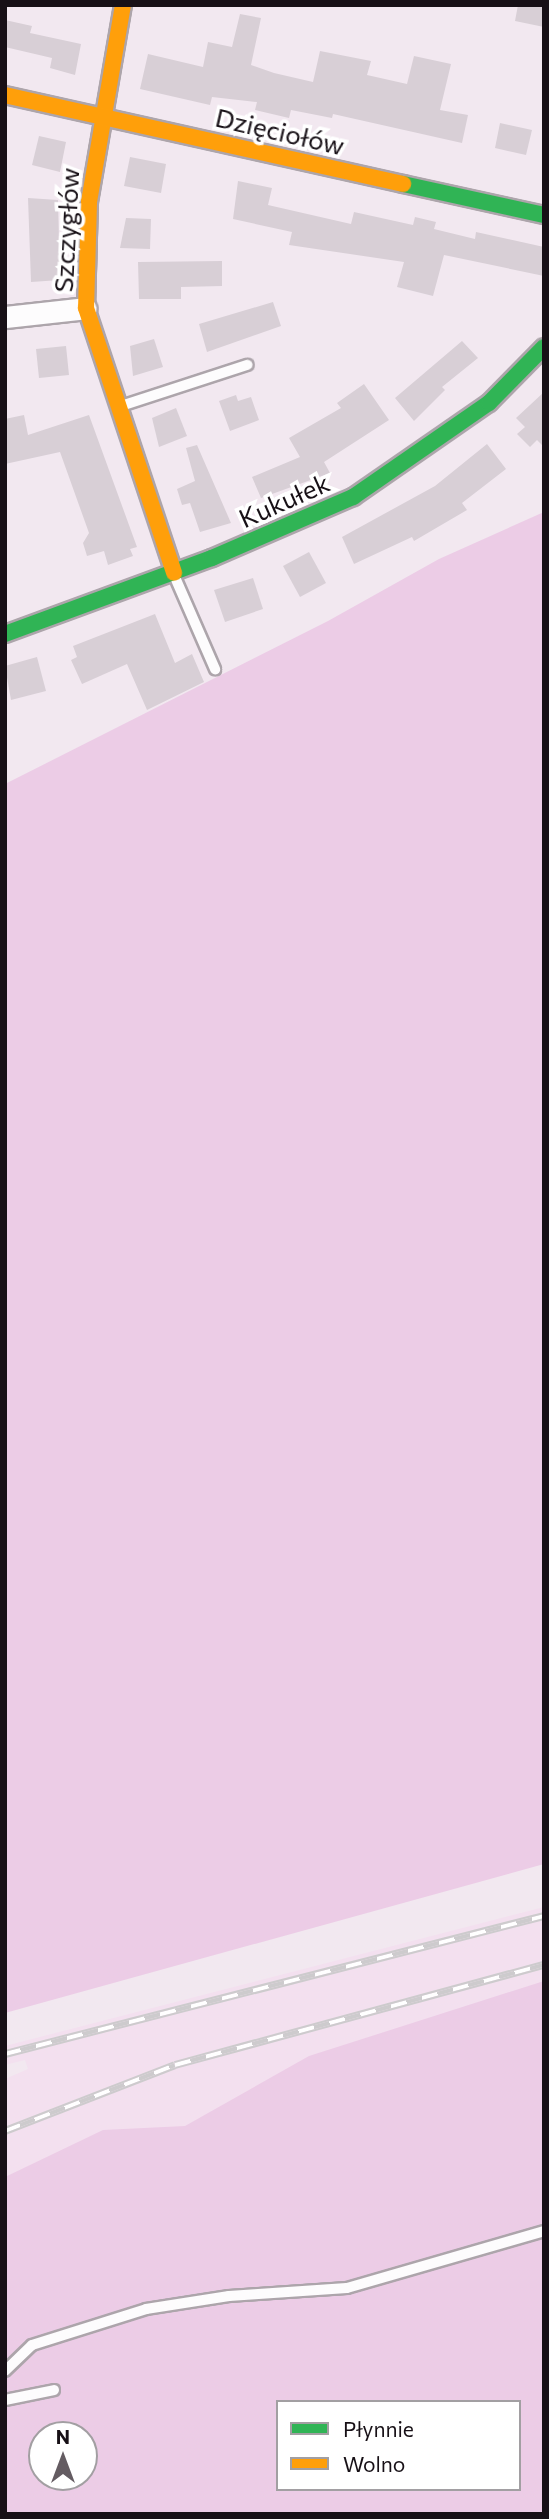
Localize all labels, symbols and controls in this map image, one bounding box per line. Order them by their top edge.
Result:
street label: Dzięciołów [213,101,347,161]
street label: Szczygłów [47,167,85,293]
street label: Kukułek [234,466,334,534]
legend [276,2400,521,2491]
text: Płynnie [343,2416,414,2441]
north arrow [28,2421,98,2491]
text: N [56,2425,70,2448]
text: Wolno [343,2451,405,2476]

